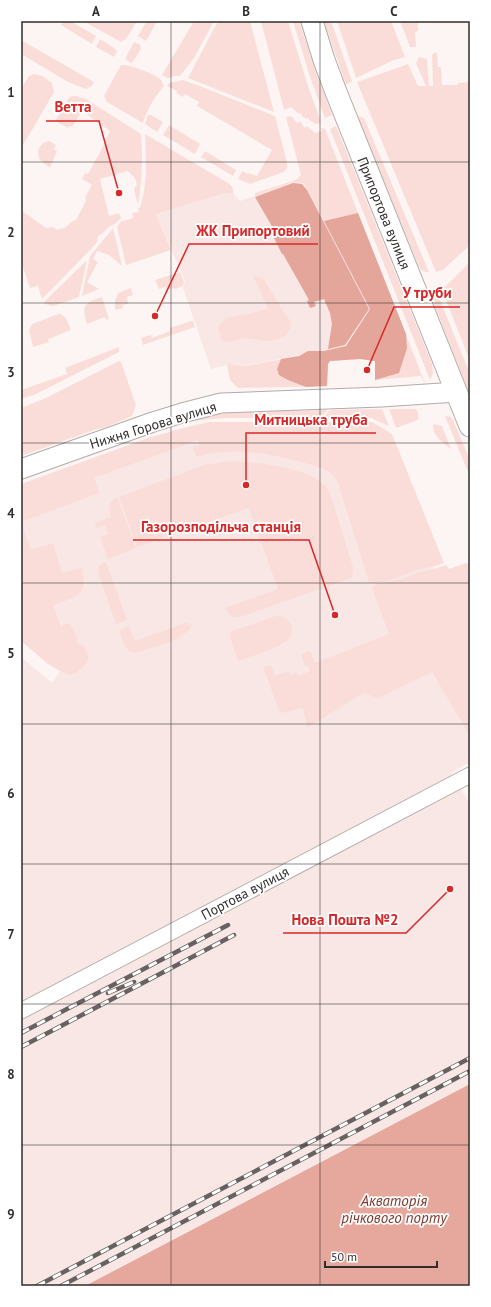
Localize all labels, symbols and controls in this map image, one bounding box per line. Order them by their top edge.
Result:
text: A [92,3,100,20]
text: B [242,3,250,20]
text: C [390,3,398,20]
text: 1 [7,84,15,101]
callout: Ветта [46,94,99,121]
text: Ветта [54,97,92,116]
street label: Припортова вулиця [353,154,415,272]
callout: ЖК Припортовий [189,217,318,244]
text: ЖК Припортовий [195,221,310,240]
text: 2 [7,224,15,241]
callout: У труби [394,280,460,307]
text: У труби [401,283,452,302]
text: 3 [7,364,15,381]
street label: Нижня Горова вулиця [88,397,218,453]
callout: Митницька труба [246,406,376,433]
text: Митницька труба [254,410,368,429]
text: 4 [7,505,15,522]
callout: Газорозподільча станція [133,513,309,540]
text: Газорозподільча станція [141,517,301,536]
text: 5 [7,645,15,662]
text: 6 [7,785,15,802]
street label: Портова вулиця [198,862,292,924]
callout: Нова Пошта №2 [283,906,406,933]
text: Нова Пошта №2 [292,910,399,929]
text: 7 [7,926,15,943]
text: 8 [7,1066,15,1083]
water label: Акваторія річкового порту [340,1191,448,1227]
text: 9 [7,1206,15,1223]
scale bar [325,1243,437,1269]
text: 50 m [331,1249,357,1264]

